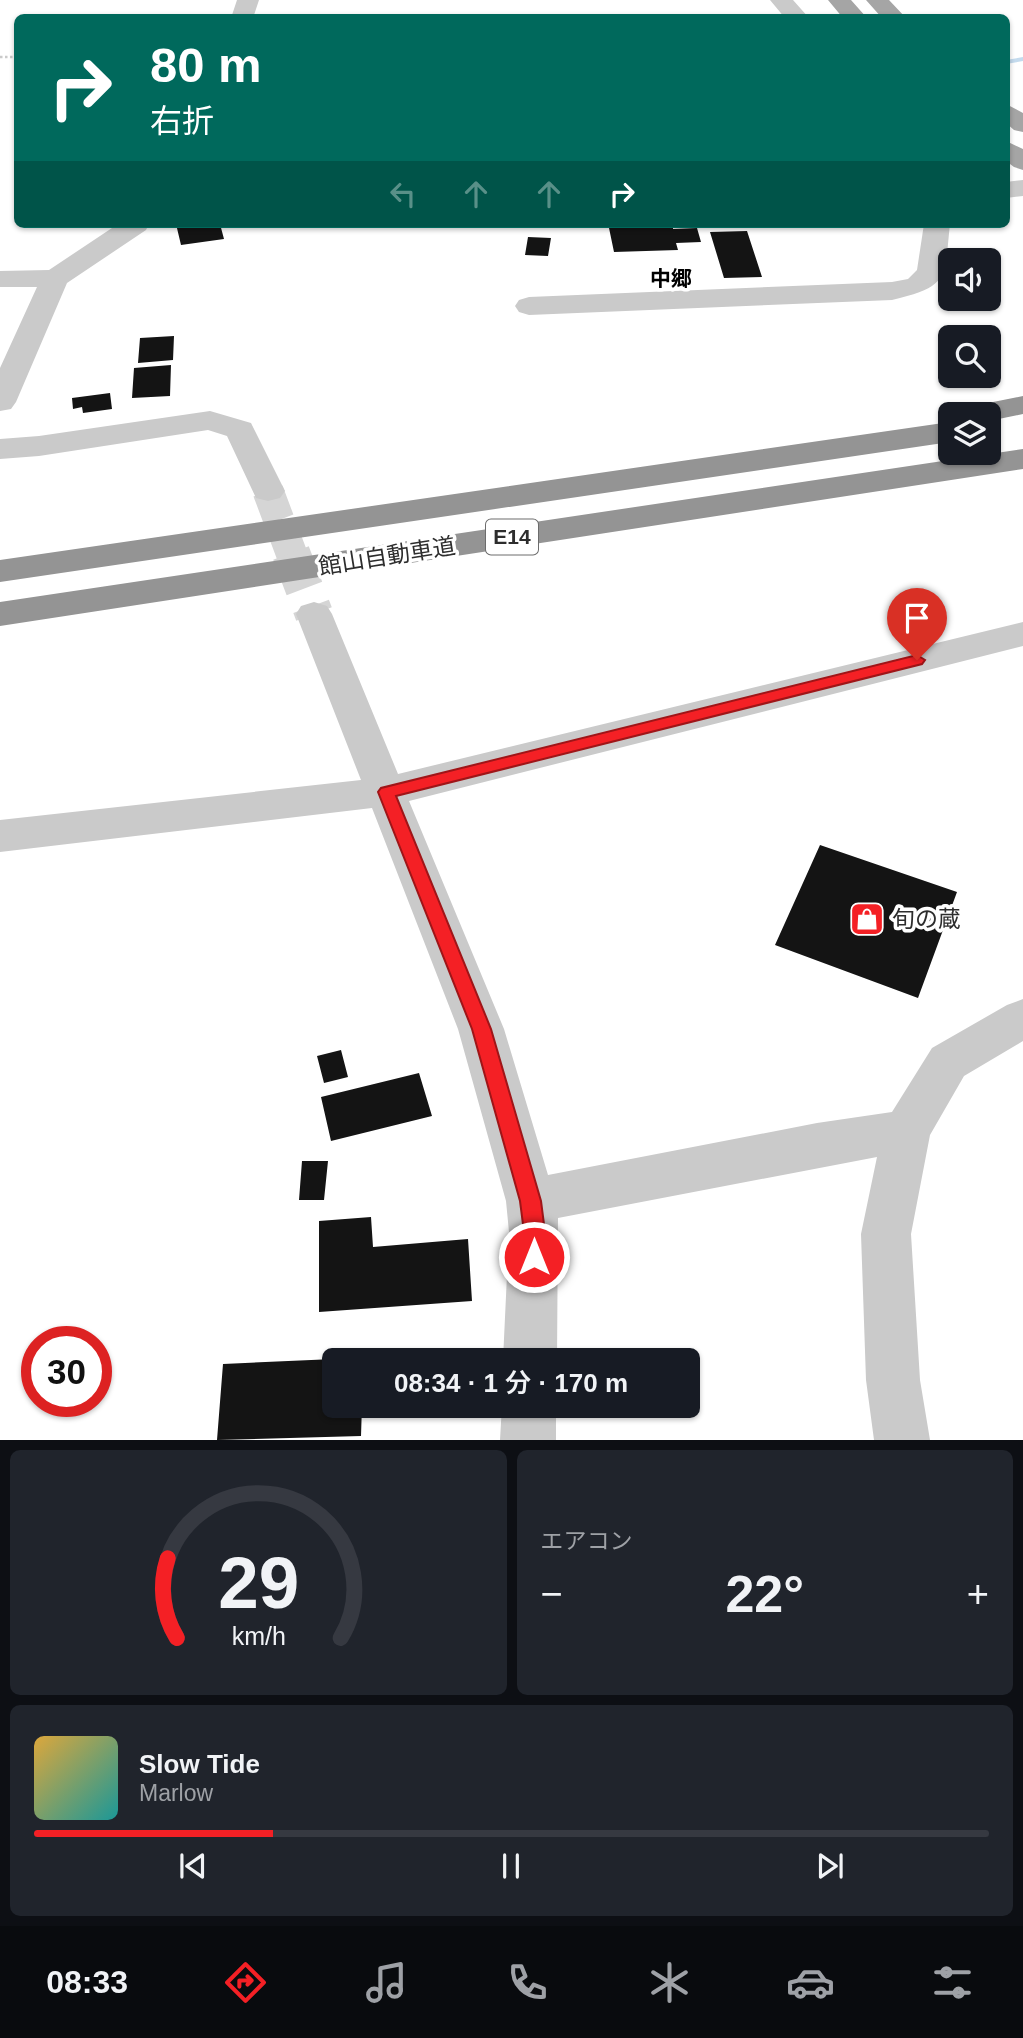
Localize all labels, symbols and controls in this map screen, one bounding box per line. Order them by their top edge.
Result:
text: 80 m [150,38,262,92]
icon: right [35,42,126,133]
text: 右折 [150,103,214,139]
icon: left [384,175,422,213]
icon: ahead [457,175,495,213]
icon: ahead [530,175,568,213]
icon: right [603,175,641,213]
map controls [938,248,1001,465]
button: sound [938,248,1001,311]
district label: 中郷 [650,267,692,290]
button: search [938,325,1001,388]
button: layers [938,402,1001,465]
road number: E14 [486,520,538,554]
street label: 館山自動車道 [317,532,457,580]
pin [887,588,947,660]
icon: arrive [898,599,936,637]
shop icon: 旬の蔵 [848,900,886,938]
place label: 旬の蔵 [892,906,961,932]
position arrow [497,1220,571,1294]
speed limit sign: 30 [21,1326,112,1417]
text: 08:34 · 1 分 · 170 m [394,1368,628,1398]
text: エアコン [541,1528,633,1554]
text: 29 [218,1543,299,1624]
text: 22° [725,1565,804,1623]
text: − [541,1573,563,1615]
text: + [967,1573,989,1615]
text: km/h [231,1622,285,1650]
text: Slow Tide [139,1749,260,1779]
text: Marlow [139,1780,213,1806]
icon: previous [174,1847,212,1885]
icon: pause [492,1847,530,1885]
icon: next [811,1847,849,1885]
icon: directions [221,1958,270,2007]
icon: music [362,1958,411,2007]
icon: phone [503,1958,552,2007]
icon: climate [645,1958,694,2007]
icon: car [786,1958,835,2007]
icon: filters [928,1958,977,2007]
text: 08:33 [46,1964,128,2000]

